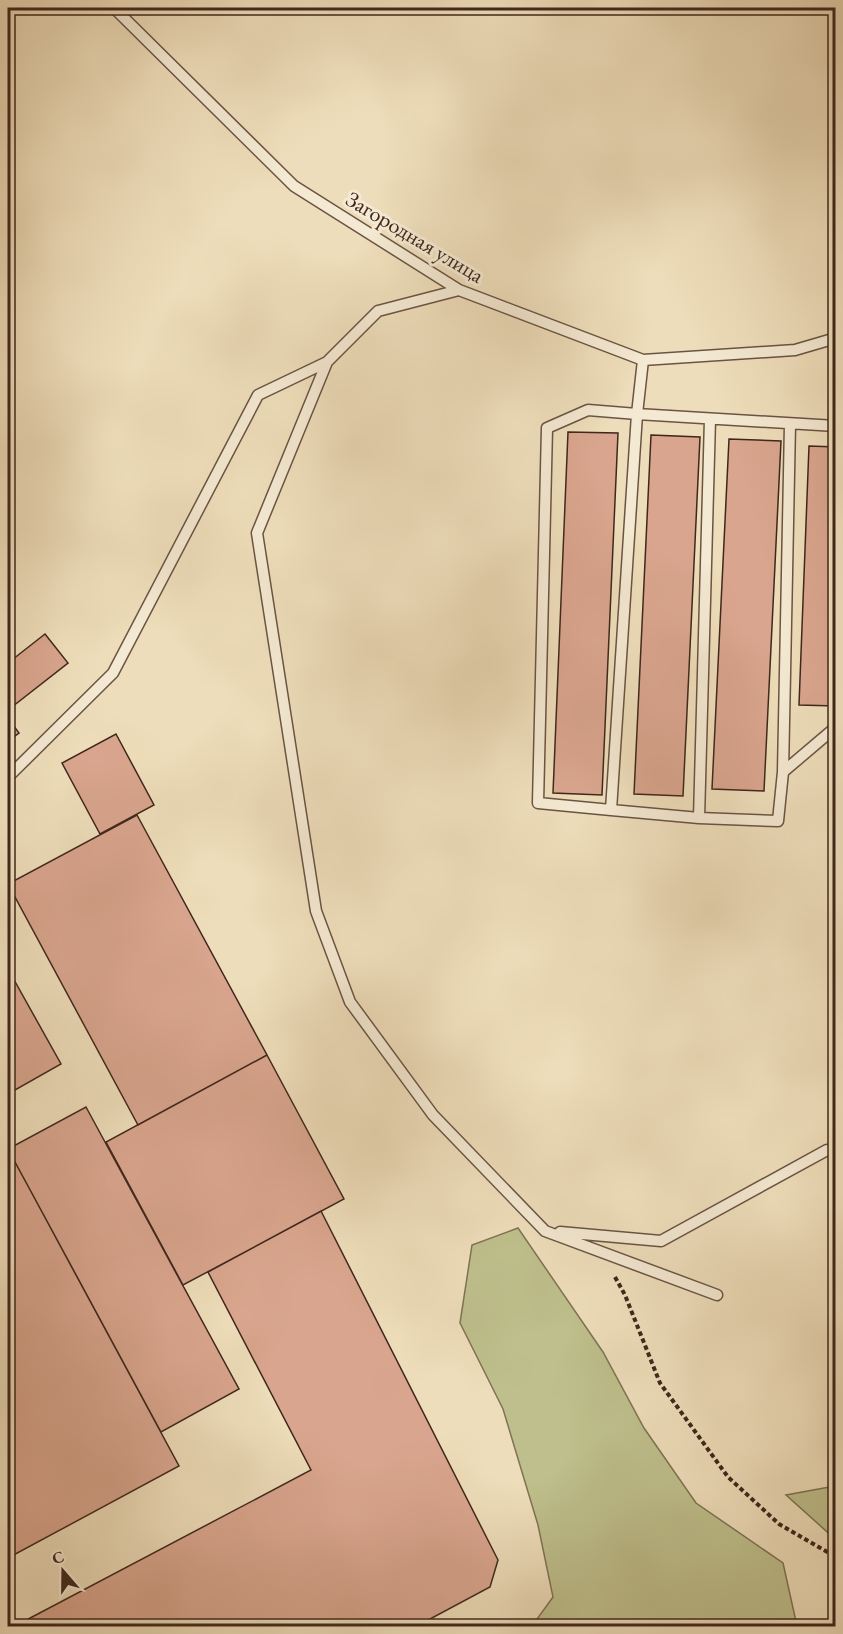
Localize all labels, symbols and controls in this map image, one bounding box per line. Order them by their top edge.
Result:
street label: Загородная улица [341,184,490,290]
north arrow [33,1541,93,1601]
text: С [49,1546,67,1569]

